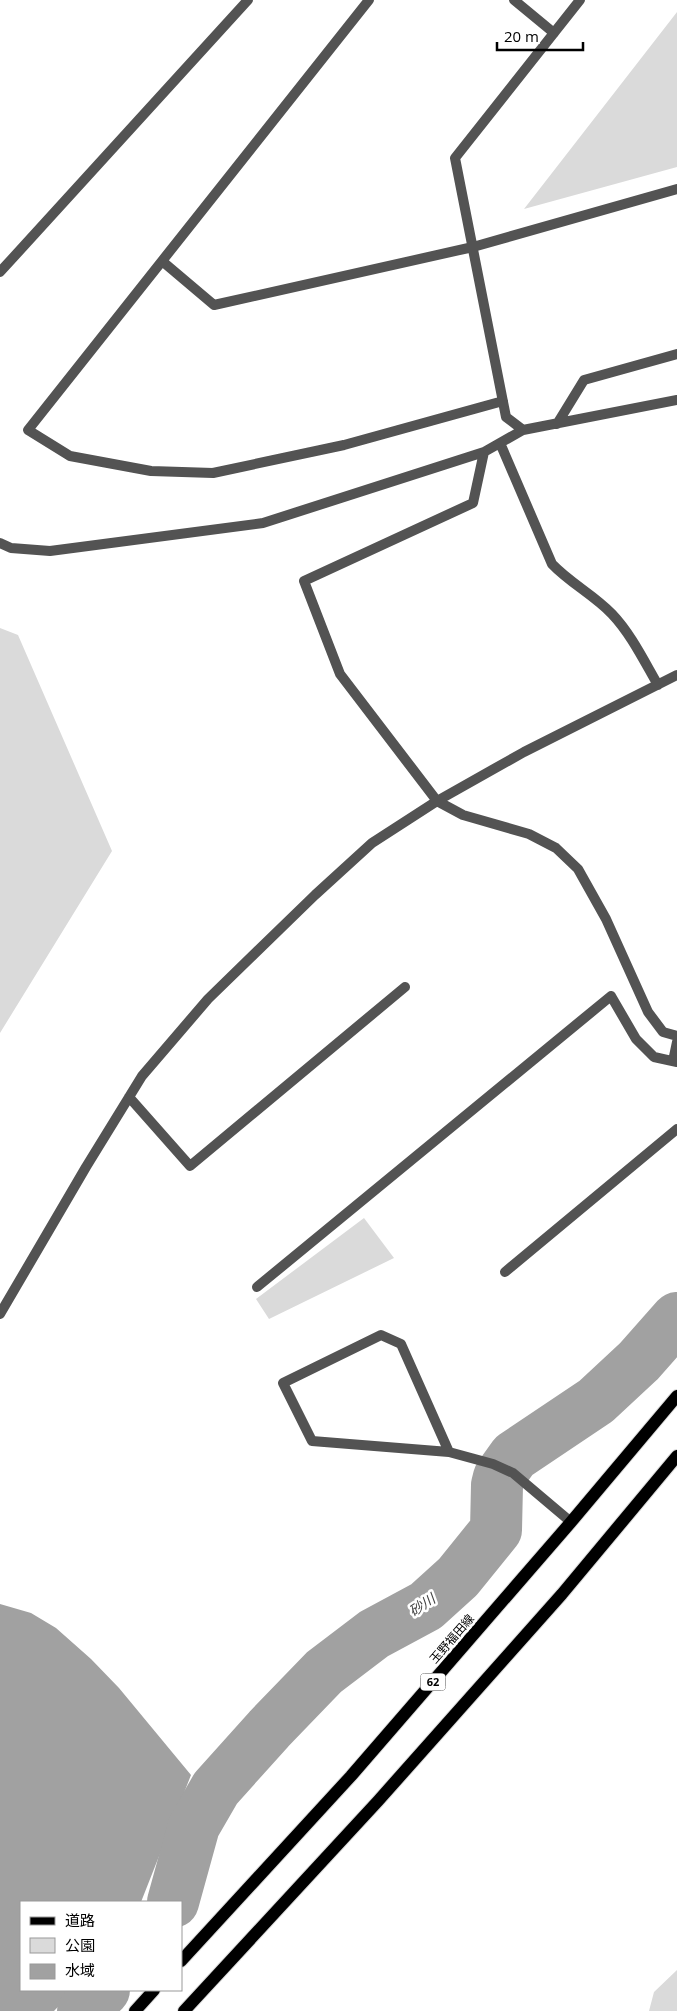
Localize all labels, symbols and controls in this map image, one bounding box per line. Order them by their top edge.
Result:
scale bar [497,20,583,52]
text: 20 m [504,26,539,46]
water label: 砂川 [405,1588,440,1620]
street label: 玉野福田線 [426,1610,478,1667]
road number: 62 [420,1674,446,1690]
legend [20,1901,182,1991]
text: 道路 [65,1910,95,1930]
text: 公園 [65,1935,95,1955]
text: 水域 [65,1960,95,1980]

